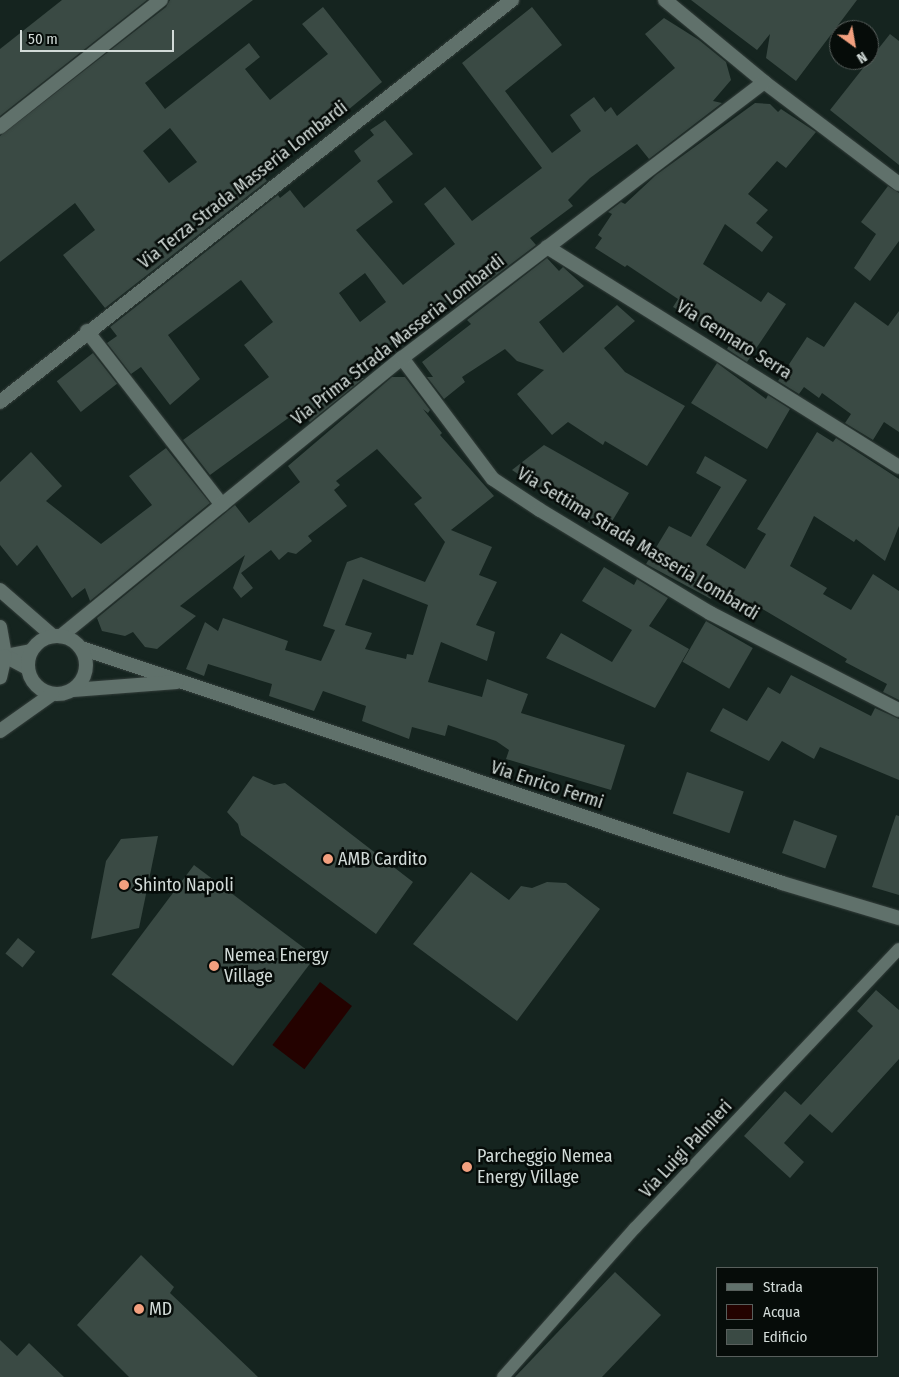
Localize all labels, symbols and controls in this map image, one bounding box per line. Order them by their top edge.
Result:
scale bar [22,20,176,52]
north arrow [829,20,879,70]
text: 50 m [28,30,58,48]
text: N [854,48,870,67]
street label: Via Terza Strada Masseria Lombardi [134,97,352,273]
street label: Via Prima Strada Masseria Lombardi [287,250,509,430]
street label: Via Gennaro Serra [672,296,796,384]
street label: Via Settima Strada Masseria Lombardi [513,463,763,625]
street label: Via Enrico Fermi [488,757,606,813]
place label: AMB Cardito [338,848,427,870]
marker: AMB Cardito [322,853,334,865]
place label: Shinto Napoli [134,874,234,896]
marker: Shinto Napoli [118,879,130,891]
place label: Nemea Energy Village [224,945,329,988]
marker: Nemea Energy Village [208,960,220,972]
street label: Via Luigi Palmieri [635,1096,737,1202]
place label: Parcheggio Nemea Energy Village [477,1146,613,1188]
marker: Parcheggio Nemea Energy Village [461,1161,473,1173]
legend [716,1267,879,1357]
text: Strada [763,1278,803,1296]
place label: MD [149,1298,172,1320]
marker: MD [133,1303,145,1315]
text: Acqua [763,1303,800,1321]
text: Edificio [763,1328,808,1346]

